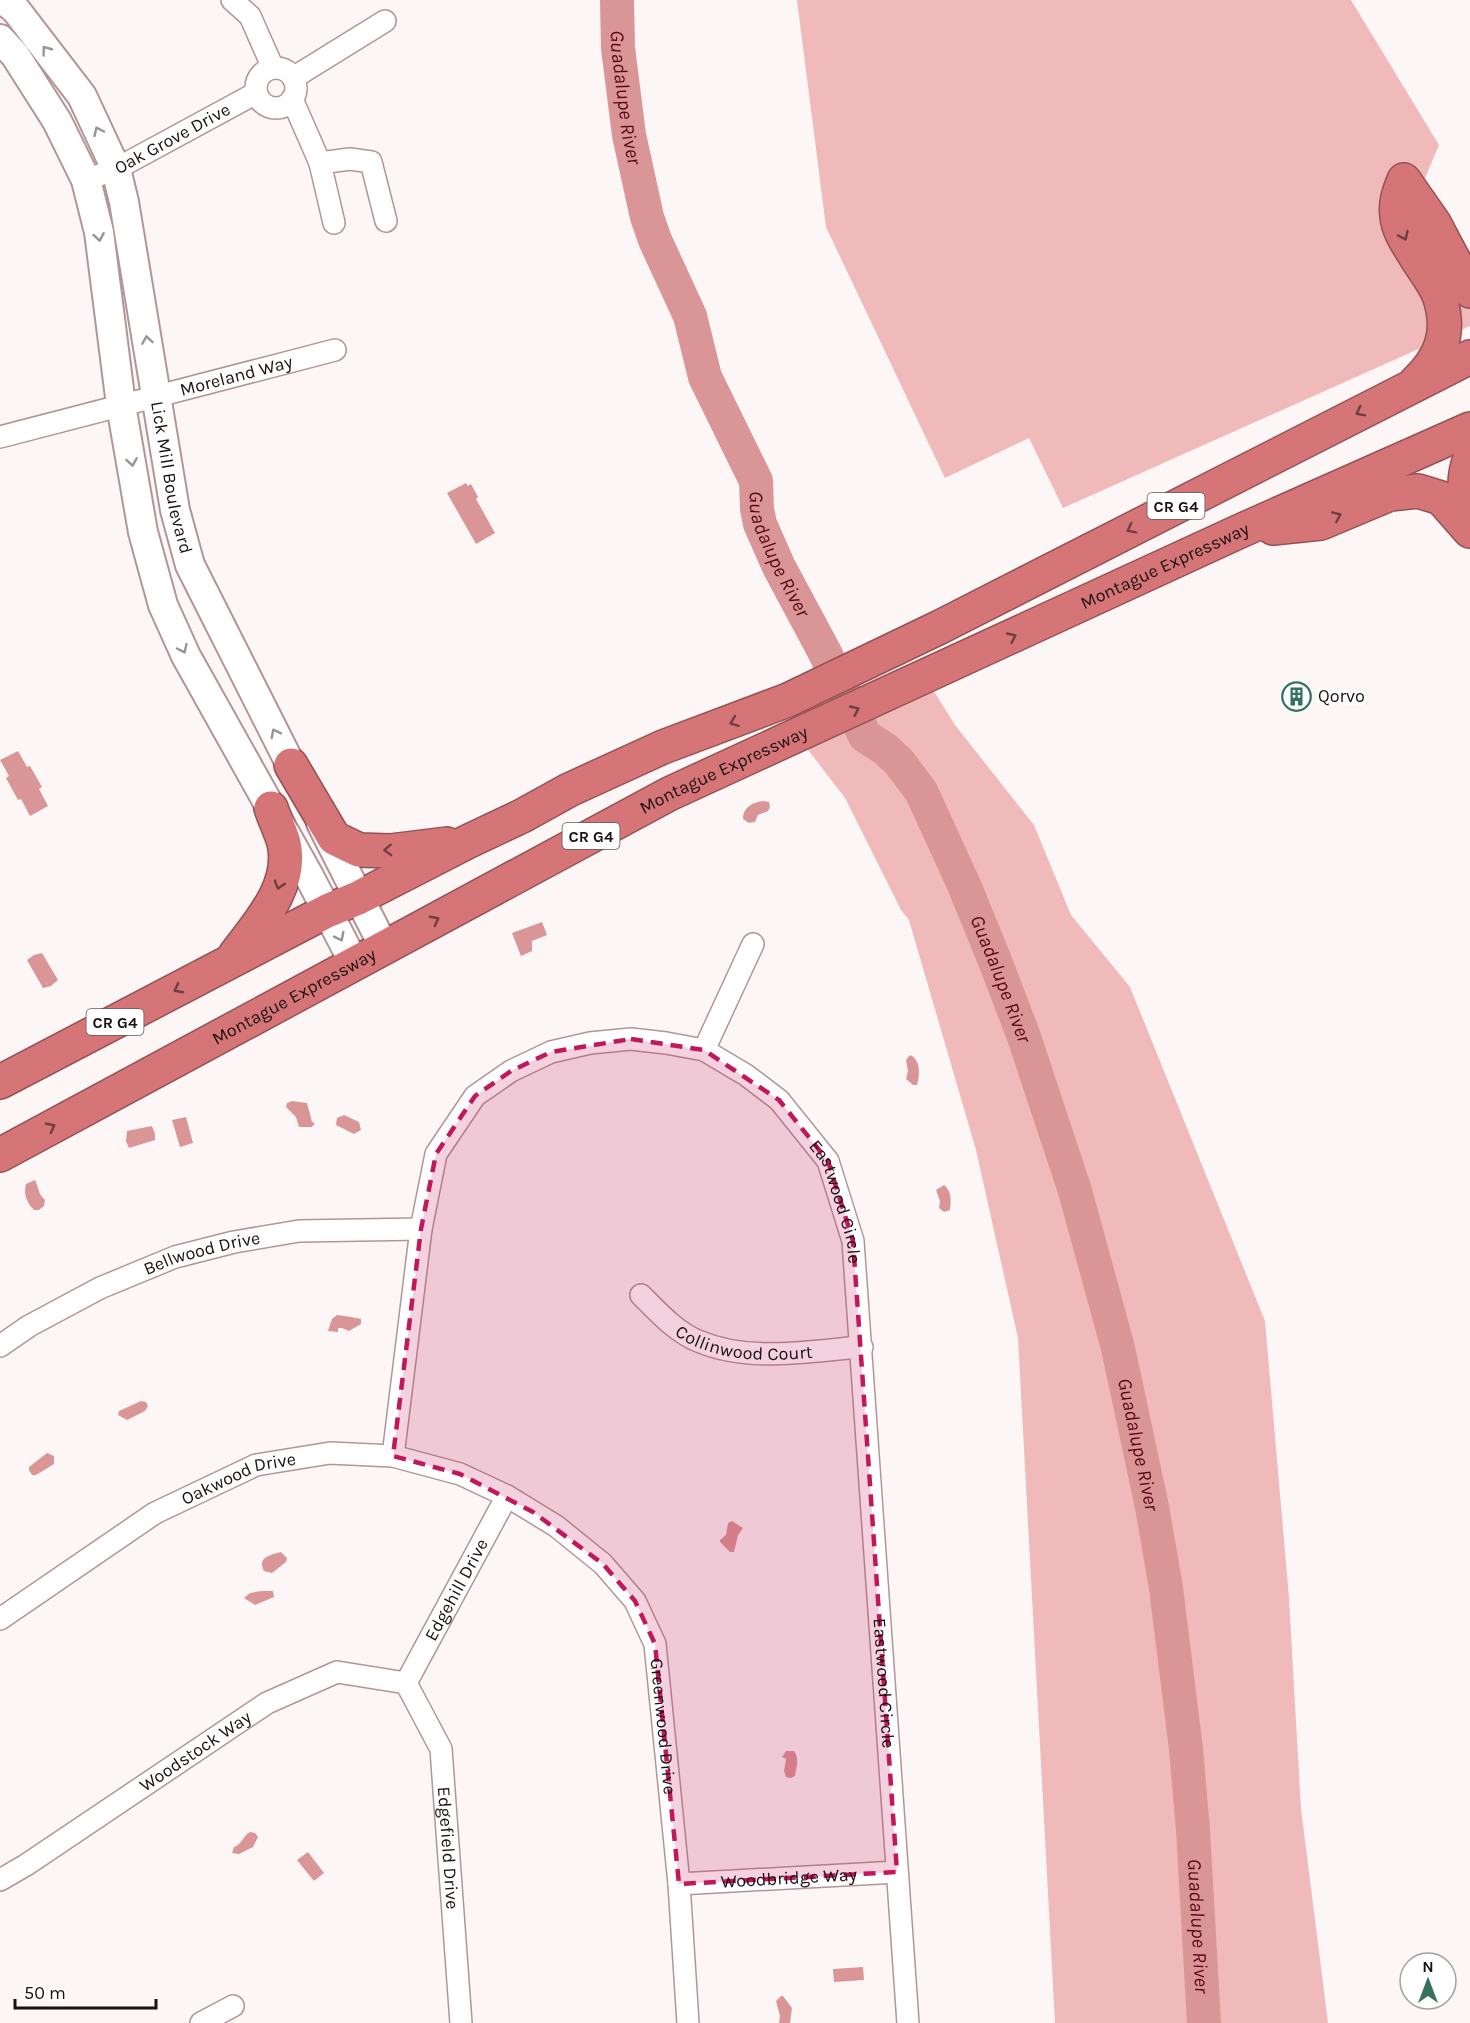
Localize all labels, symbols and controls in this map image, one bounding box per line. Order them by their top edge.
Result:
water label: Guadalupe River [606,30,646,168]
one-way arrow [43,46,54,57]
street label: Oak Grove Drive [111,98,234,179]
one-way arrow [93,126,105,137]
one-way arrow [1397,229,1409,240]
one-way arrow [93,233,105,242]
one-way arrow [141,335,153,344]
street label: Moreland Way [178,350,295,401]
street label: Lick Mill Boulevard [146,400,197,556]
one-way arrow [1356,405,1367,416]
one-way arrow [125,457,138,467]
water label: Guadalupe River [744,491,815,622]
road number: CR G4 [1148,493,1204,519]
one-way arrow [1330,511,1341,523]
street label: Montague Expressway [1077,517,1253,614]
one-way arrow [1126,522,1137,534]
one-way arrow [1006,632,1017,644]
one-way arrow [175,643,187,654]
building icon: Qorvo [1281,680,1313,712]
place label: Qorvo [1318,685,1365,707]
one-way arrow [849,705,860,717]
one-way arrow [729,714,740,727]
street label: Montague Expressway [636,720,812,819]
one-way arrow [271,729,282,740]
road number: CR G4 [562,823,620,849]
one-way arrow [384,844,393,856]
one-way arrow [274,879,286,890]
water label: Guadalupe River [965,912,1036,1047]
one-way arrow [429,916,440,927]
one-way arrow [333,931,345,942]
street label: Montague Expressway [208,943,380,1050]
one-way arrow [173,982,184,993]
road number: CR G4 [86,1009,144,1035]
one-way arrow [45,1123,56,1134]
street label: Eastwood Circle [804,1135,866,1264]
street label: Bellwood Drive [140,1227,262,1280]
street label: Collinwood Court [671,1320,814,1365]
water label: Guadalupe River [1113,1376,1164,1514]
street label: Oakwood Drive [178,1448,297,1510]
street label: Edgehill Drive [420,1535,493,1645]
street label: Eastwood Circle [869,1617,900,1749]
street label: Greenwood Drive [645,1657,681,1796]
street label: Woodstock Way [135,1706,256,1796]
street label: Edgefield Drive [433,1786,464,1910]
water label: Guadalupe River [1183,1858,1213,1995]
street label: Woodbridge Way [720,1863,858,1893]
north arrow [1398,1951,1458,2011]
text: N [1422,1957,1434,1976]
scale bar [15,1972,156,2010]
text: 50 m [24,1982,66,2004]

